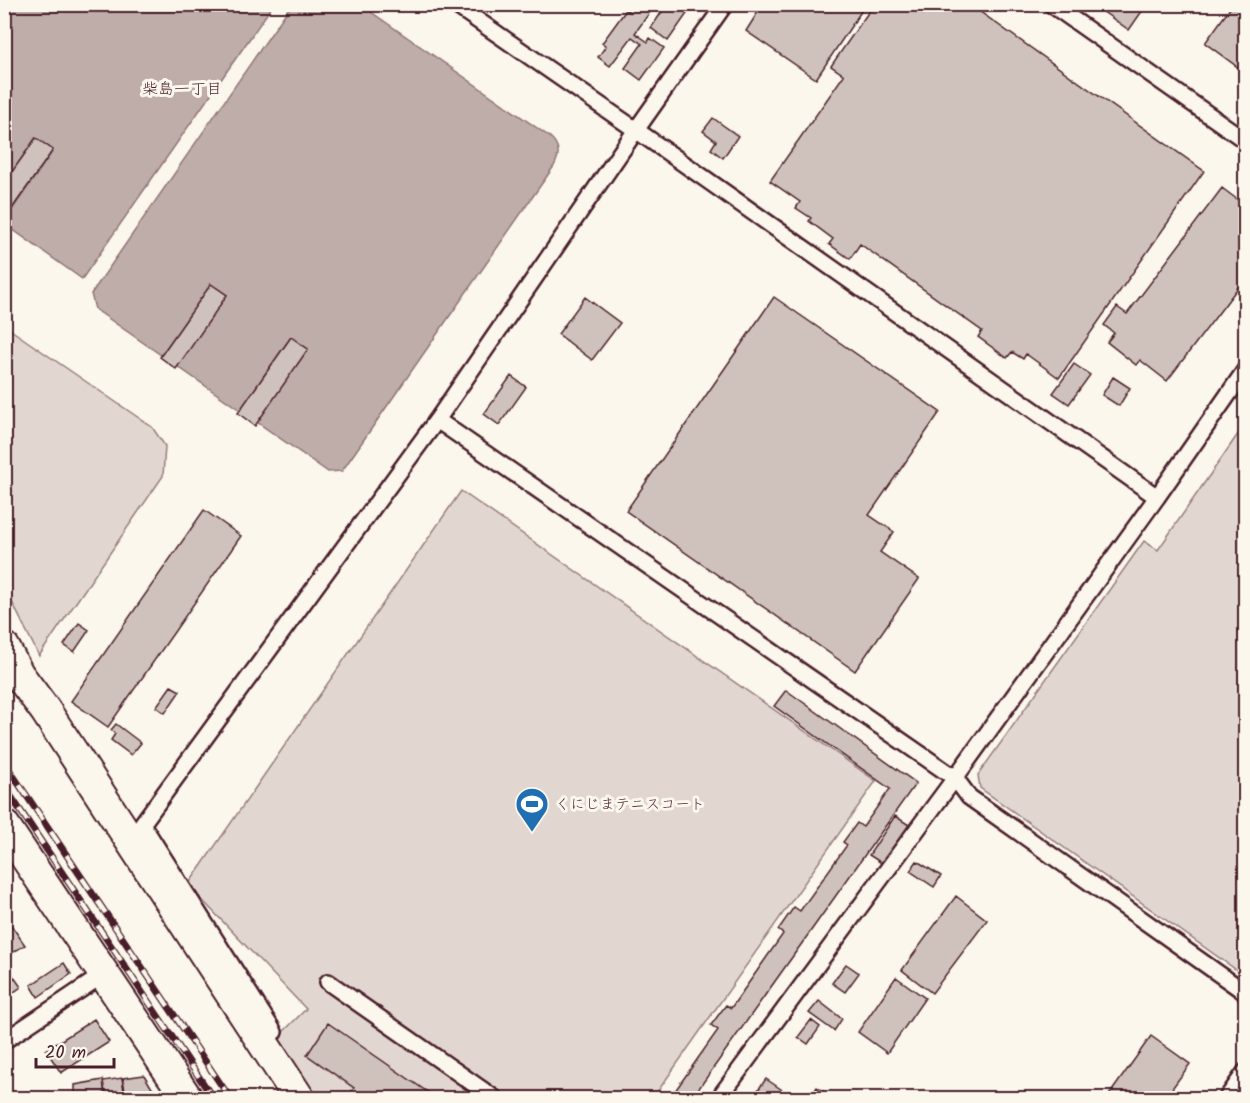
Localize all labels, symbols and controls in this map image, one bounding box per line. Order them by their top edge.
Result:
district label: 柴島一丁目 [142,77,222,102]
sports icon: くにじまテニスコート [514,786,550,833]
place label: くにじまテニスコート [555,793,705,817]
scale bar [36,1031,114,1069]
text: 20 m [45,1039,86,1068]

